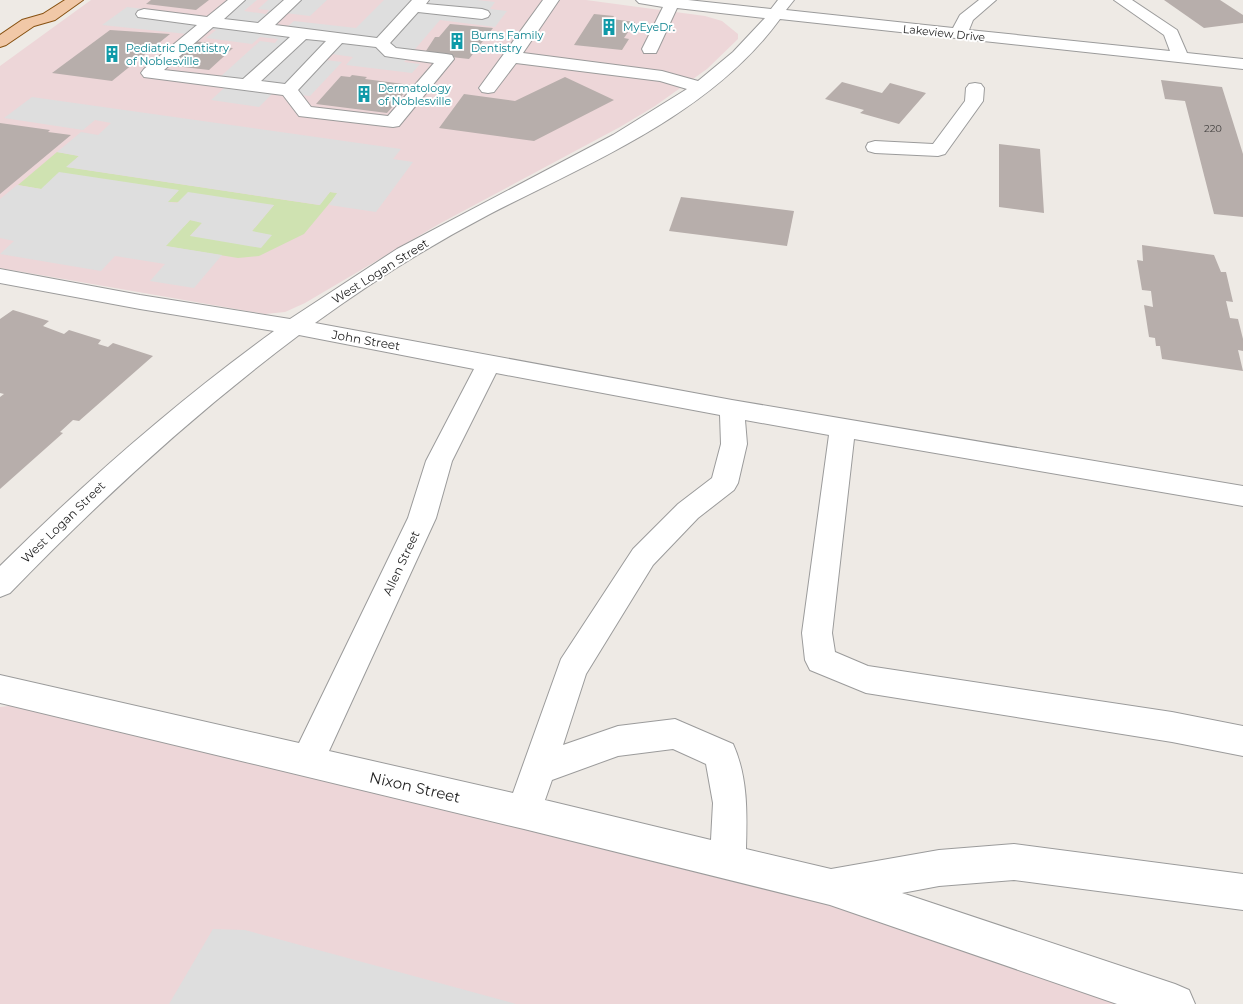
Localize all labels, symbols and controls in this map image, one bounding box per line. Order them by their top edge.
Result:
building icon: MyEyeDr. [599,17,619,37]
place label: MyEyeDr. [623,20,675,34]
street label: Lakeview Drive [902,22,986,44]
place label: Burns Family Dentistry [471,28,543,55]
building icon: Burns Family Dentistry [447,31,467,51]
place label: Pediatric Dentistry of Noblesville [126,41,229,68]
building icon: Pediatric Dentistry of Noblesville [102,44,122,64]
place label: Dermatology of Noblesville [378,81,452,108]
building icon: Dermatology of Noblesville [354,84,374,104]
house number: 220 [1204,122,1222,135]
street label: West Logan Street [329,235,431,307]
street label: John Street [330,326,401,353]
street label: West Logan Street [18,478,108,566]
street label: Allen Street [379,528,423,598]
street label: Nixon Street [368,767,462,807]

